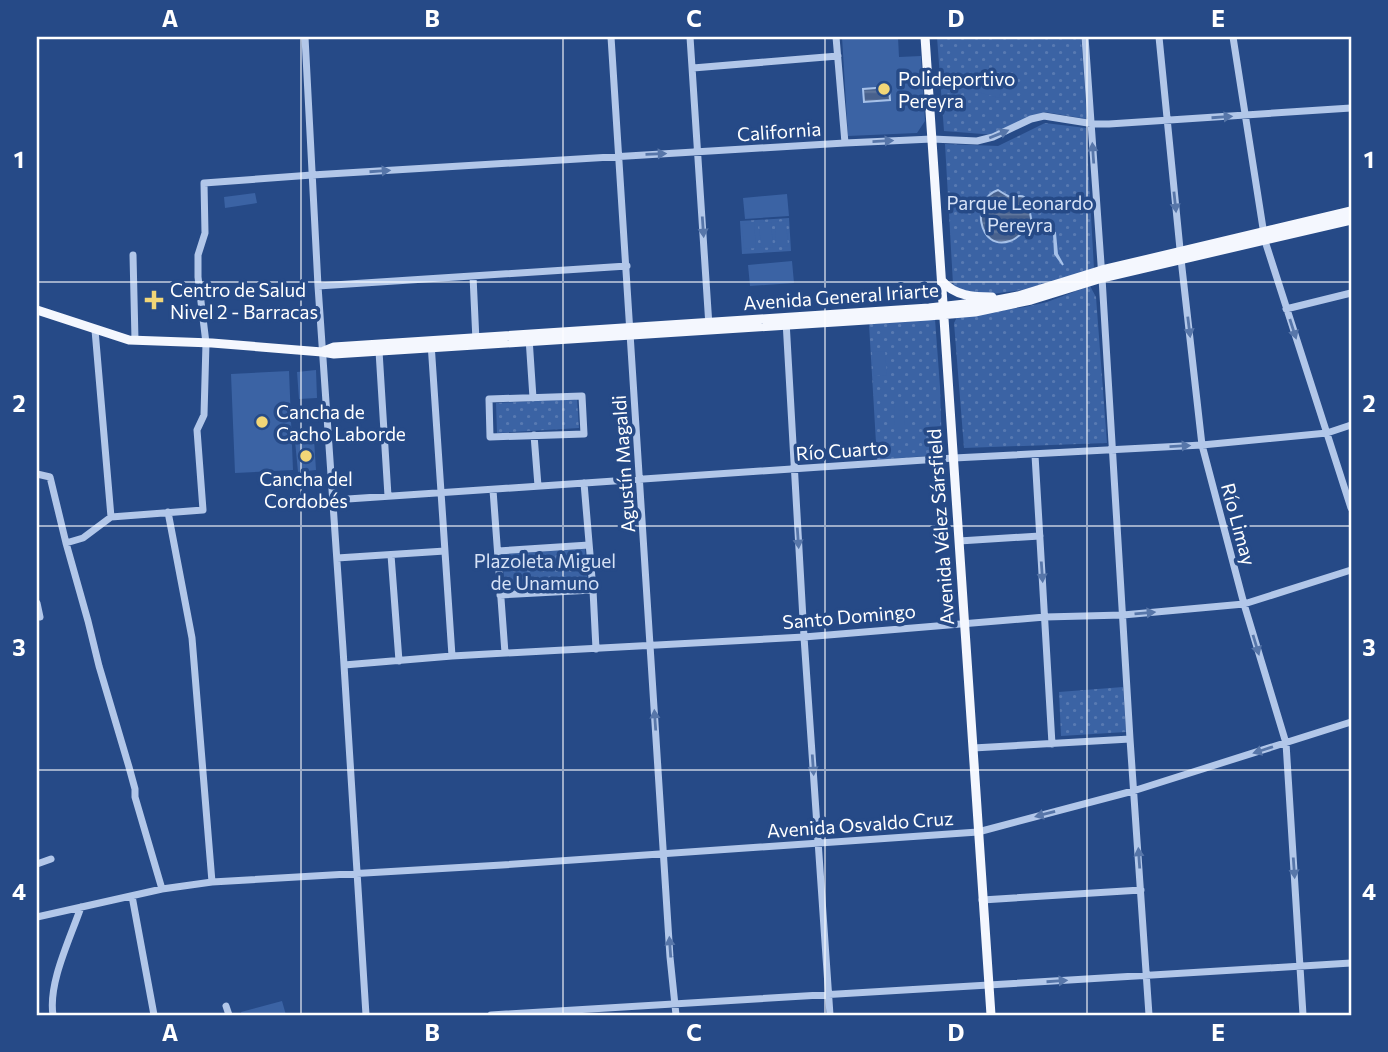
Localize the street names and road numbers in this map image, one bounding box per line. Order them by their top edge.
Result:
street label: California [736,117,822,145]
street label: Avenida General Iriarte [743,278,939,314]
street label: Agustín Magaldi [607,394,639,534]
street label: Avenida Vélez Sársfield [922,428,958,626]
street label: Río Cuarto [795,435,889,465]
street label: Río Limay [1217,480,1261,568]
street label: Santo Domingo [781,599,917,633]
street label: Avenida Osvaldo Cruz [766,806,954,842]

